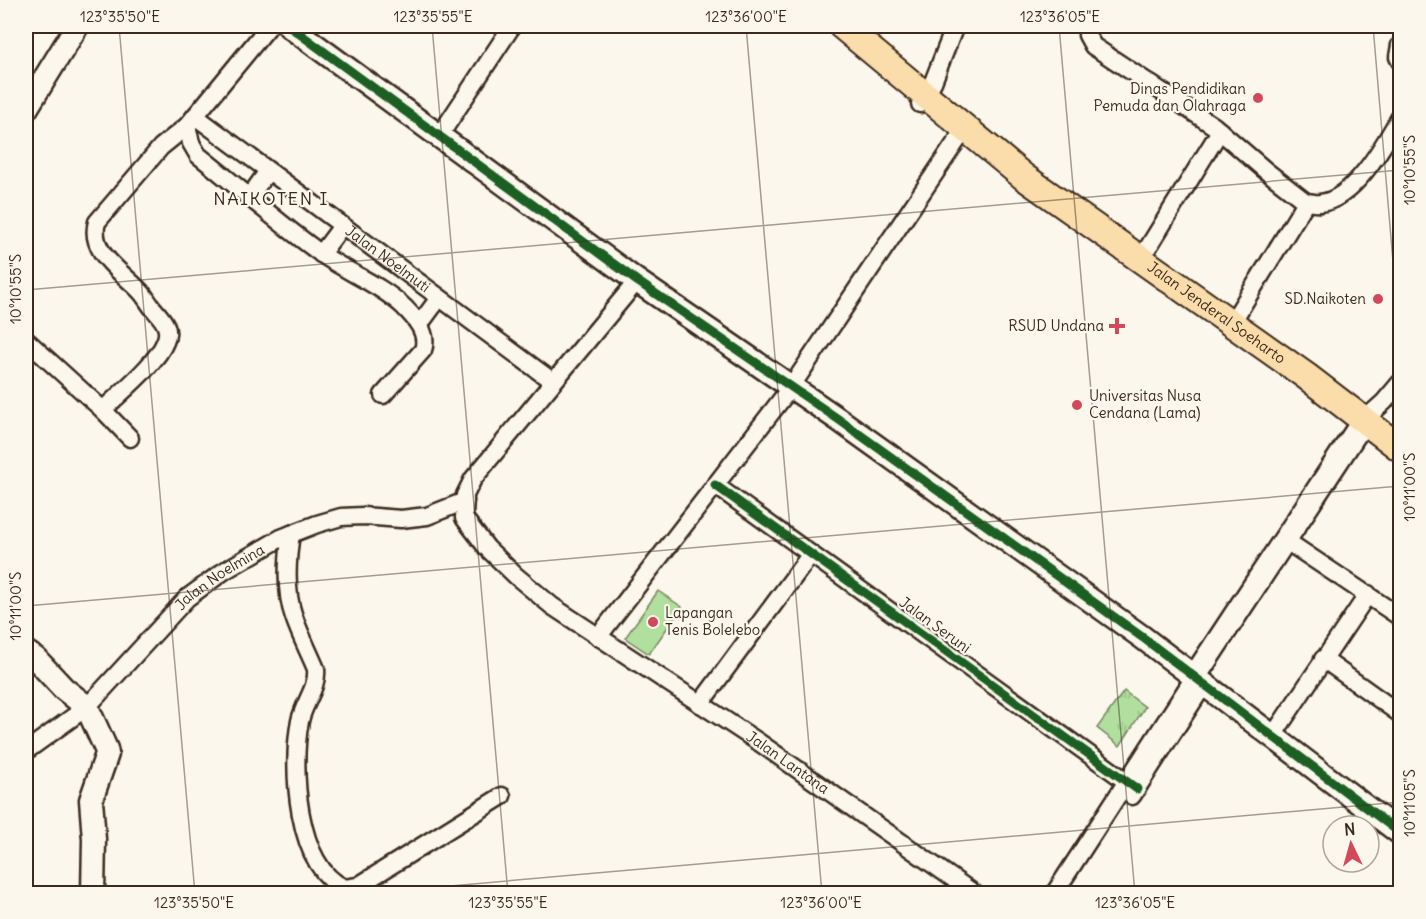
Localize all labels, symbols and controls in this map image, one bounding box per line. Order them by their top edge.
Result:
text: 123°35'50"E [80,7,160,26]
text: 123°35'55"E [394,7,473,26]
text: 123°36'00"E [705,7,787,26]
text: 123°36'05"E [1020,7,1100,26]
place label: Dinas Pendidikan Pemuda dan Olahraga [1094,79,1246,115]
marker: Dinas Pendidikan Pemuda dan Olahraga [1251,91,1265,105]
text: 10°10'55"S [1400,135,1419,205]
district label: NAIKOTEN I [213,187,329,210]
street label: Jalan Noelmuti [342,221,434,296]
text: 10°10'55"S [6,254,25,324]
street label: Jalan Jenderal Soeharto [1144,257,1290,368]
place label: SD.Naikoten [1284,289,1366,308]
marker: SD.Naikoten [1371,292,1385,306]
place label: RSUD Undana [1008,316,1104,335]
marker: RSUD Undana [1108,317,1126,335]
place label: Universitas Nusa Cendana (Lama) [1089,386,1202,422]
marker: Universitas Nusa Cendana (Lama) [1070,398,1084,412]
text: 10°11'00"S [1400,453,1419,521]
street label: Jalan Noelmina [171,539,268,614]
text: 10°11'00"S [6,572,25,640]
street label: Jalan Seruni [896,592,975,657]
place label: Lapangan Tenis Bolelebo [665,603,760,639]
marker: Lapangan Tenis Bolelebo [646,615,660,629]
street label: Jalan Lantana [743,727,833,798]
text: 10°11'05"S [1400,769,1419,837]
north arrow [1321,814,1381,874]
text: N [1343,819,1356,840]
text: 123°35'50"E [154,893,234,912]
text: 123°35'55"E [469,893,548,912]
text: 123°36'00"E [780,893,862,912]
text: 123°36'05"E [1095,893,1175,912]

